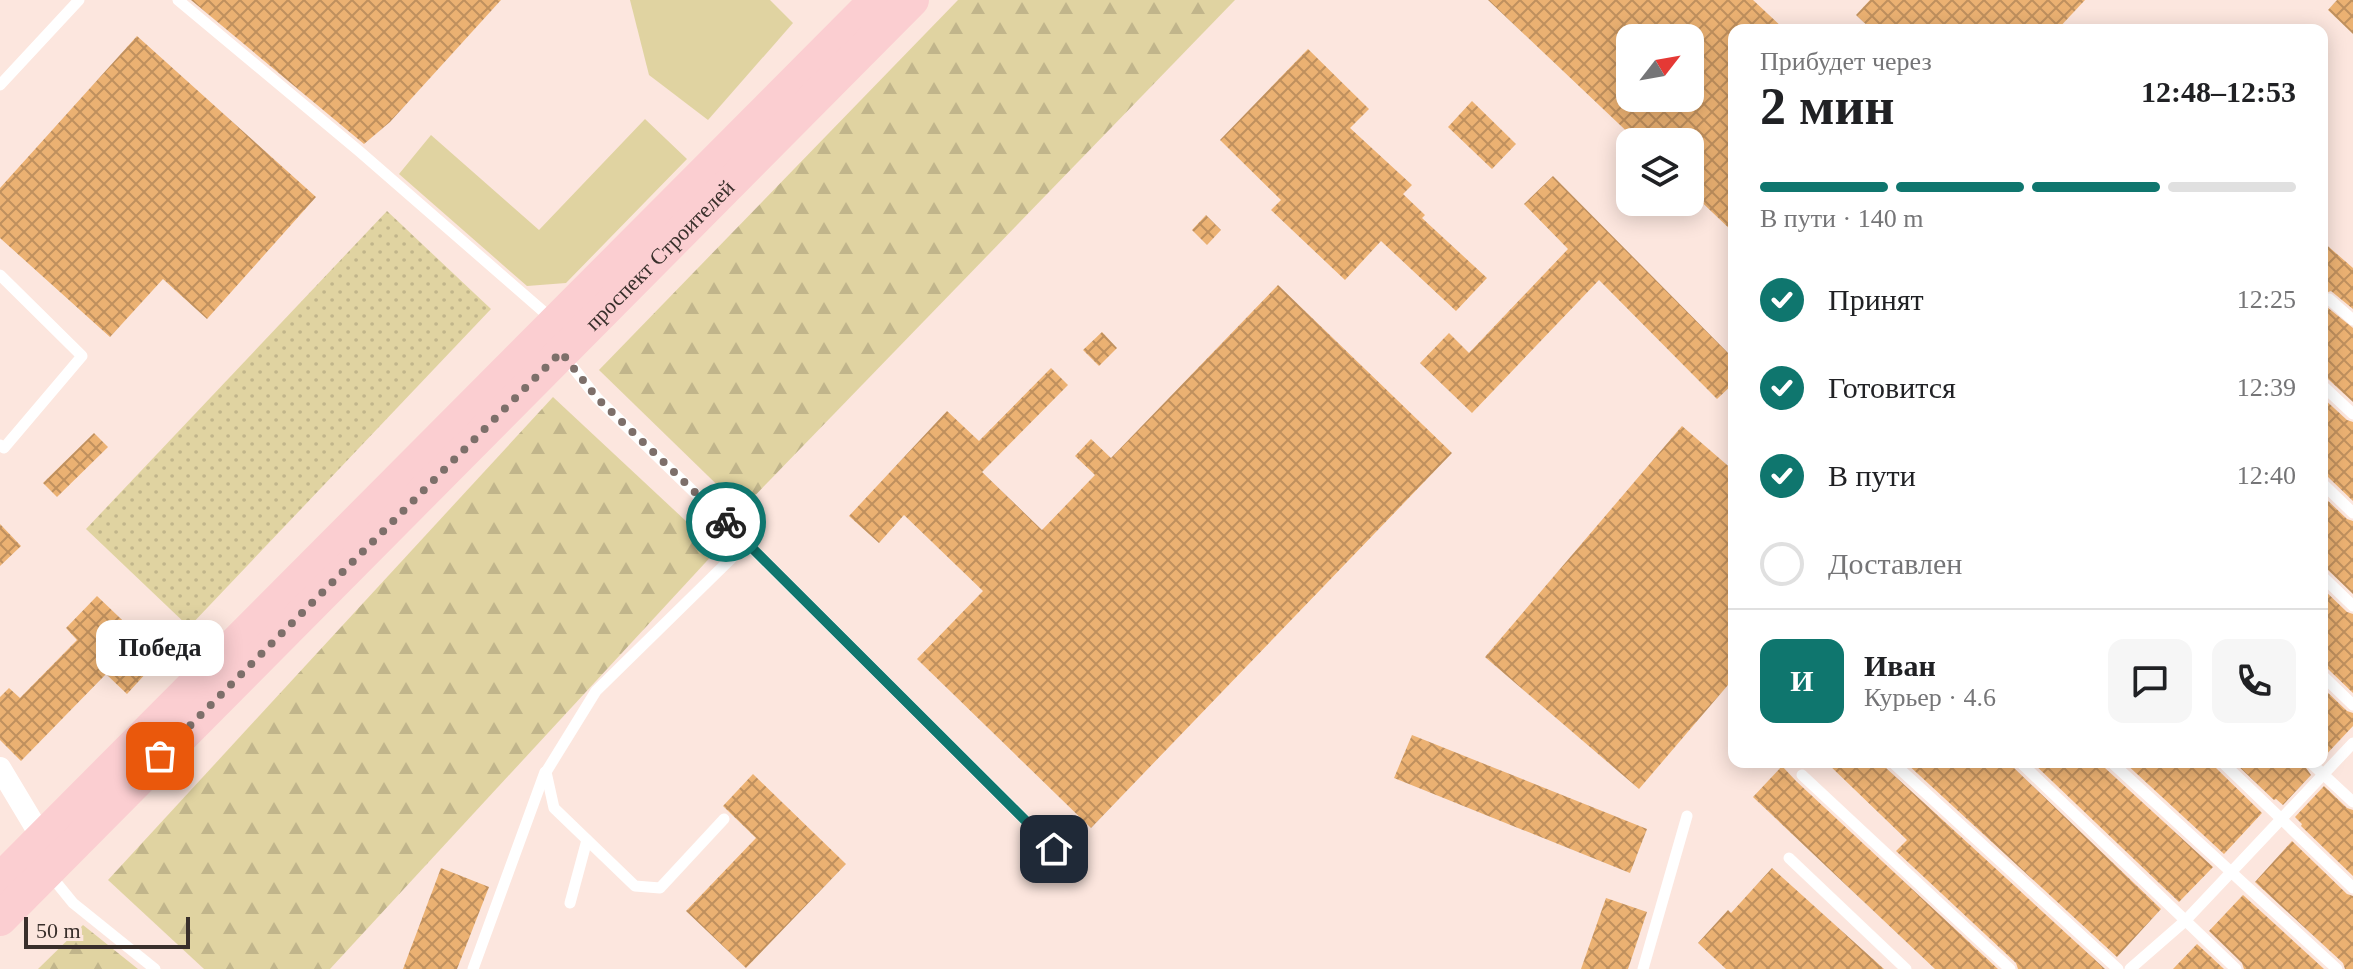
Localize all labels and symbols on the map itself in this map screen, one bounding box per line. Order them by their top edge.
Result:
north arrow [1616,24,1704,112]
street label: проспект Строителей [580,174,739,335]
courier [686,482,766,562]
callout: Победа [96,620,224,676]
pin [126,722,194,790]
pin [1020,815,1088,883]
scale bar [24,913,190,949]

